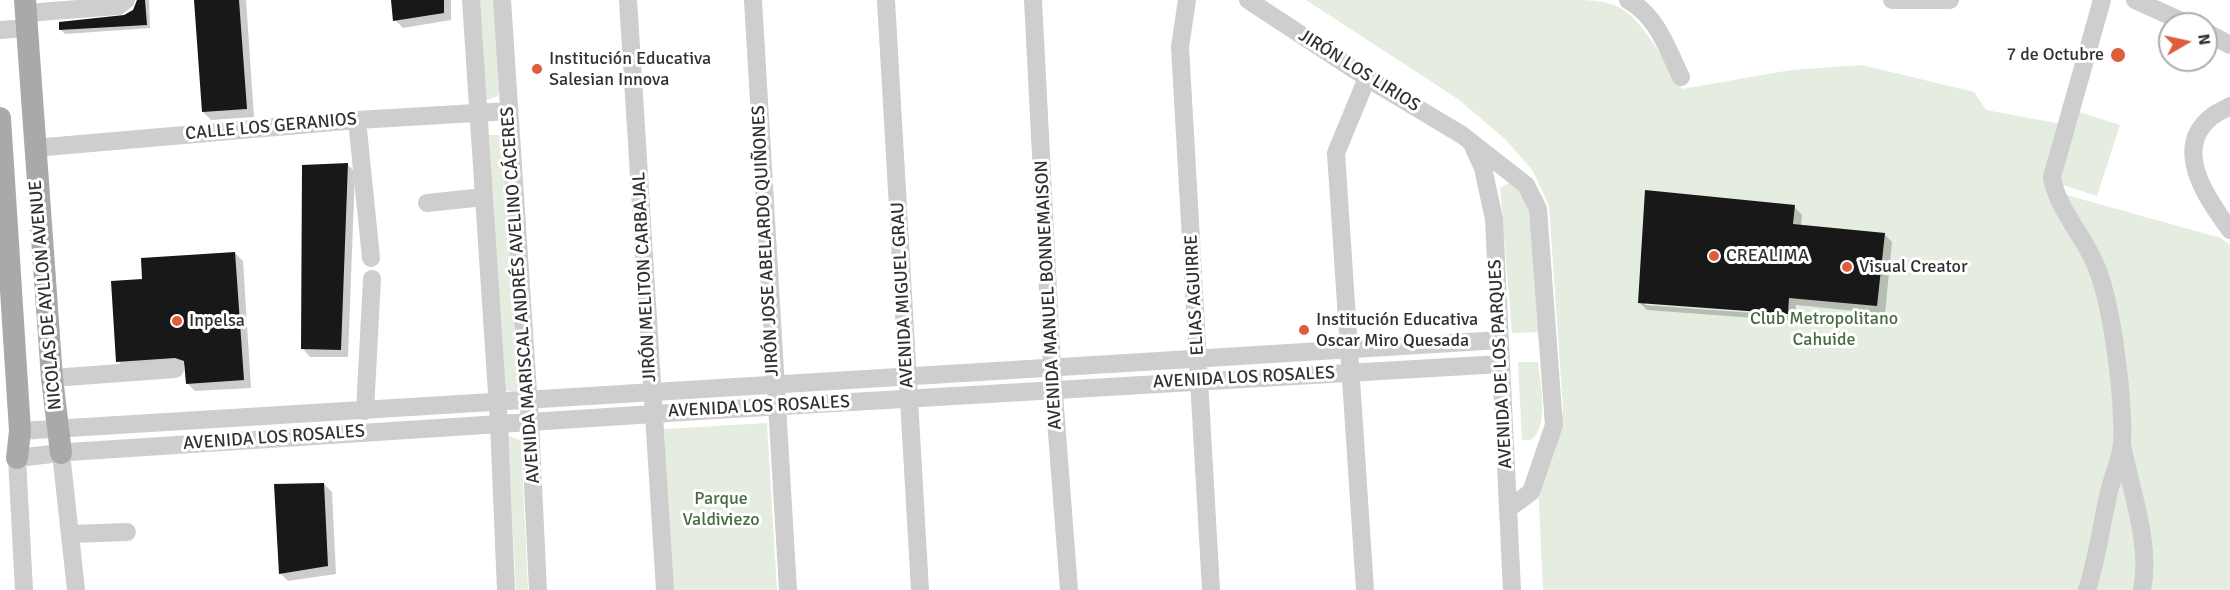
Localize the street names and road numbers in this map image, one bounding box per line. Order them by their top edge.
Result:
street label: JIRÓN LOS LIRIOS [1294,25,1424,117]
street label: JIRÓN JOSE ABELARDO QUIÑONES [748,105,784,377]
street label: AVENIDA MARISCAL ANDRÉS AVELINO CÁCERES [497,106,545,484]
street label: CALLE LOS GERANIOS [184,109,358,145]
street label: AVENIDA MANUEL BONNEMAISON [1031,160,1067,430]
street label: JIRÓN MELITON CARBAJAL [629,171,661,383]
street label: NICOLAS DE AYLLON AVENUE [25,179,67,411]
street label: AVENIDA MIGUEL GRAU [887,201,919,389]
street label: ELIAS AGUIRRE [1181,234,1209,356]
street label: AVENIDA DE LOS PARQUES [1485,259,1517,469]
street label: AVENIDA LOS ROSALES [1153,362,1335,394]
street label: AVENIDA LOS ROSALES [668,391,850,423]
street label: AVENIDA LOS ROSALES [182,421,366,455]

